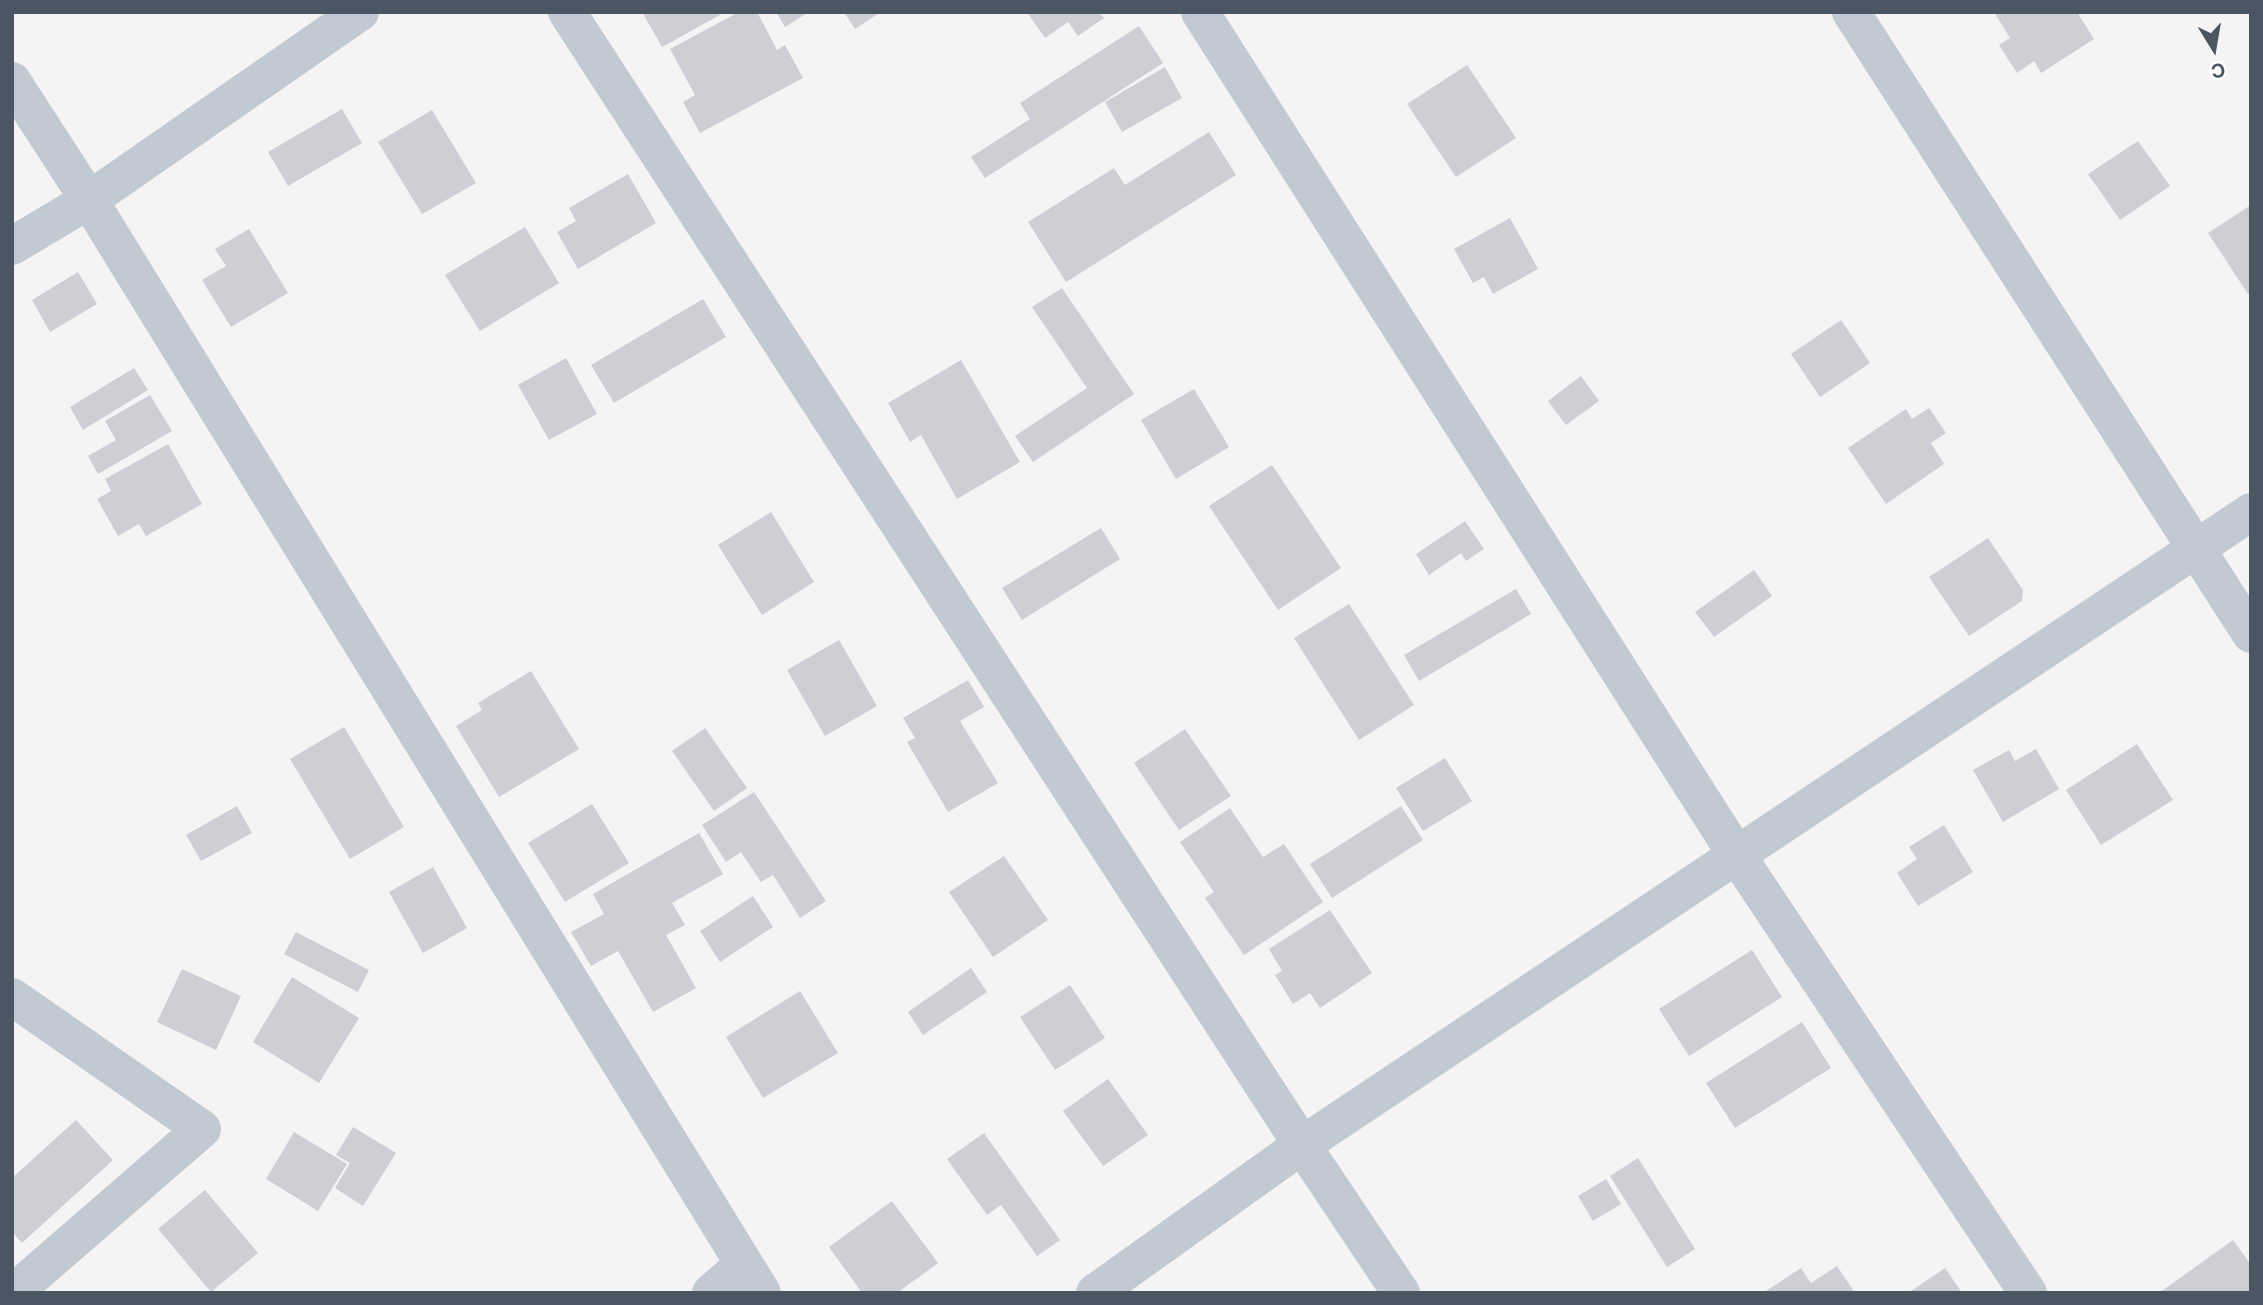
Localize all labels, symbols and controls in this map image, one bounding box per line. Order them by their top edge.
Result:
north arrow [2179,14,2249,84]
text: С [2209,57,2227,83]

